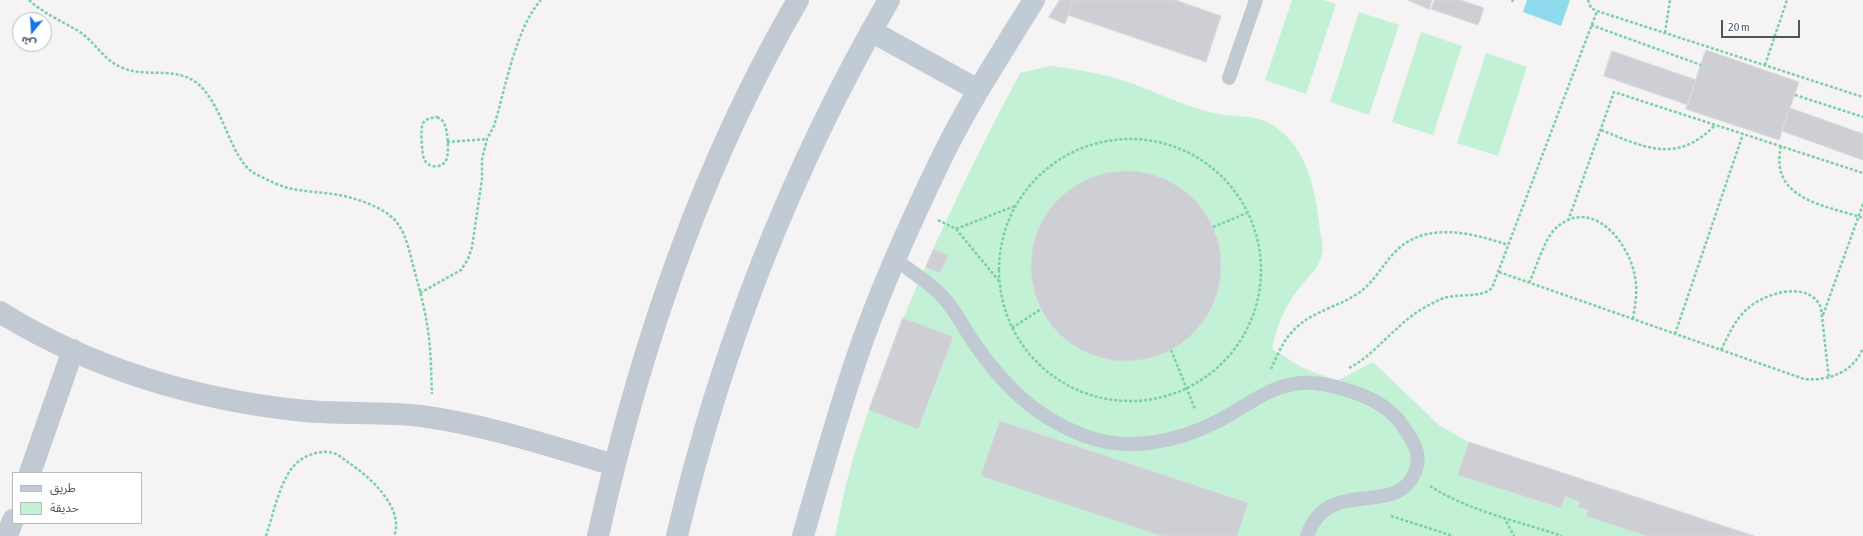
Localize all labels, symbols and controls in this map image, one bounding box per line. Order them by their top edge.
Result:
north arrow [12,12,52,52]
scale bar [1723,12,1802,38]
text: 20 m [1728,20,1750,34]
text: ش [20,34,38,51]
legend [12,472,142,524]
text: طريق [50,481,76,495]
text: حديقة [50,501,79,515]

